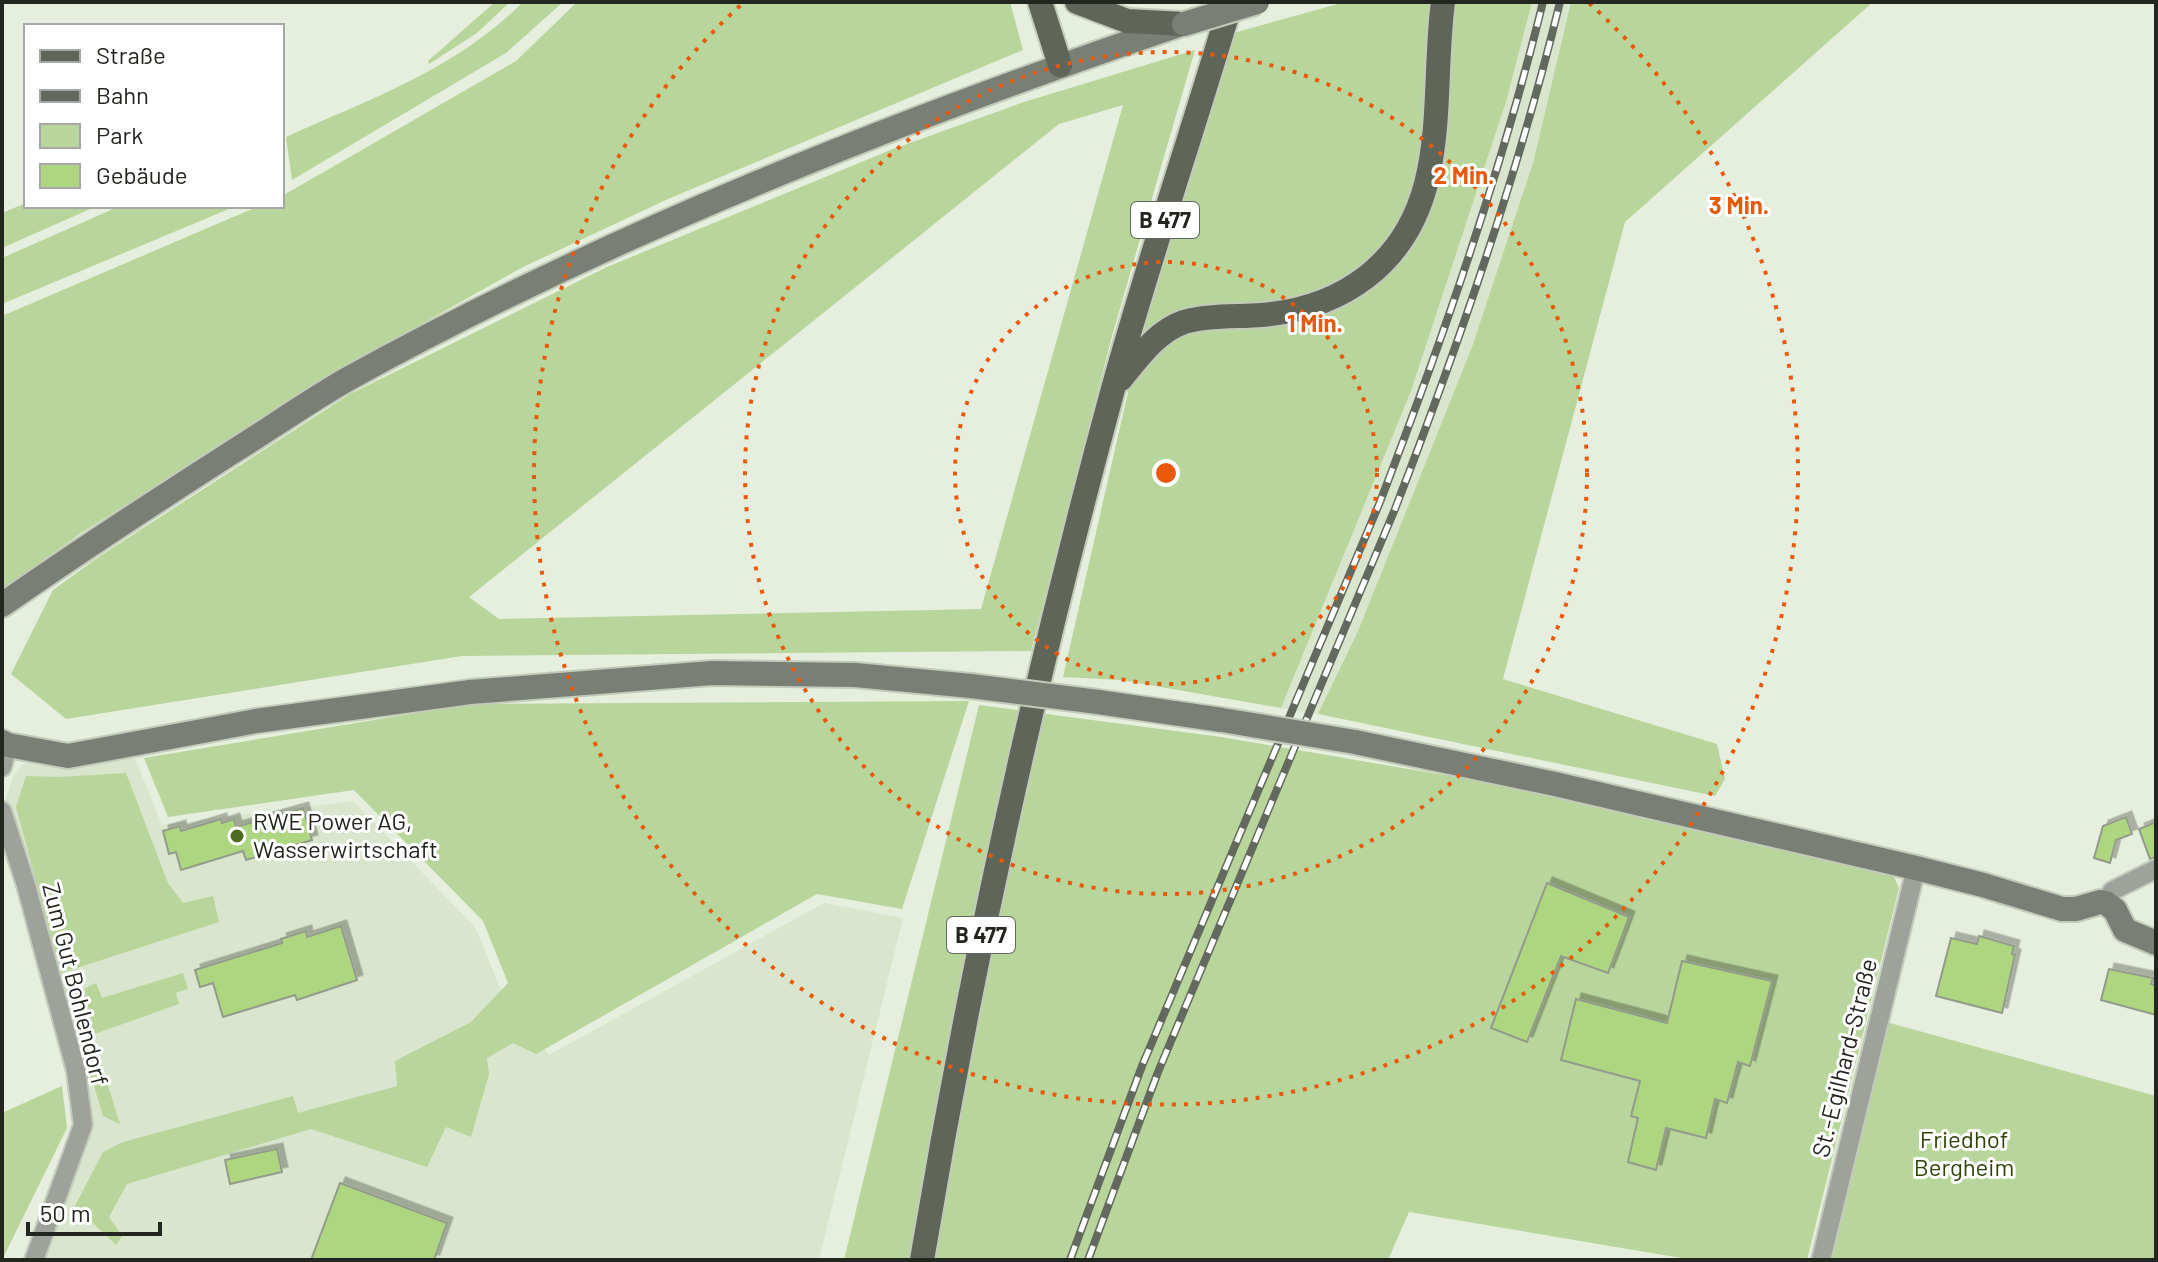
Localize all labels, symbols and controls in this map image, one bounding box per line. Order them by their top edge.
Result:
legend [24,24,284,208]
text: Straße [96,40,166,69]
text: Bahn [96,80,149,109]
text: Park [96,120,143,149]
text: Gebäude [96,160,188,189]
text: 2 Min. [1434,160,1494,189]
text: 3 Min. [1709,190,1769,219]
road number: B 477 [1131,202,1199,238]
text: 1 Min. [1287,308,1343,337]
centre of rings [1152,459,1180,487]
place label: RWE Power AG, Wasserwirtschaft [253,806,438,863]
marker: RWE Power AG, Wasserwirtschaft [228,827,246,845]
street label: Zum Gut Bohlendorf [37,879,116,1088]
road number: B 477 [947,917,1015,953]
street label: St.-Egilhard-Straße [1805,955,1882,1160]
park label: Friedhof Bergheim [1914,1124,2014,1181]
scale bar [28,1186,160,1236]
text: 50 m [40,1198,91,1227]

